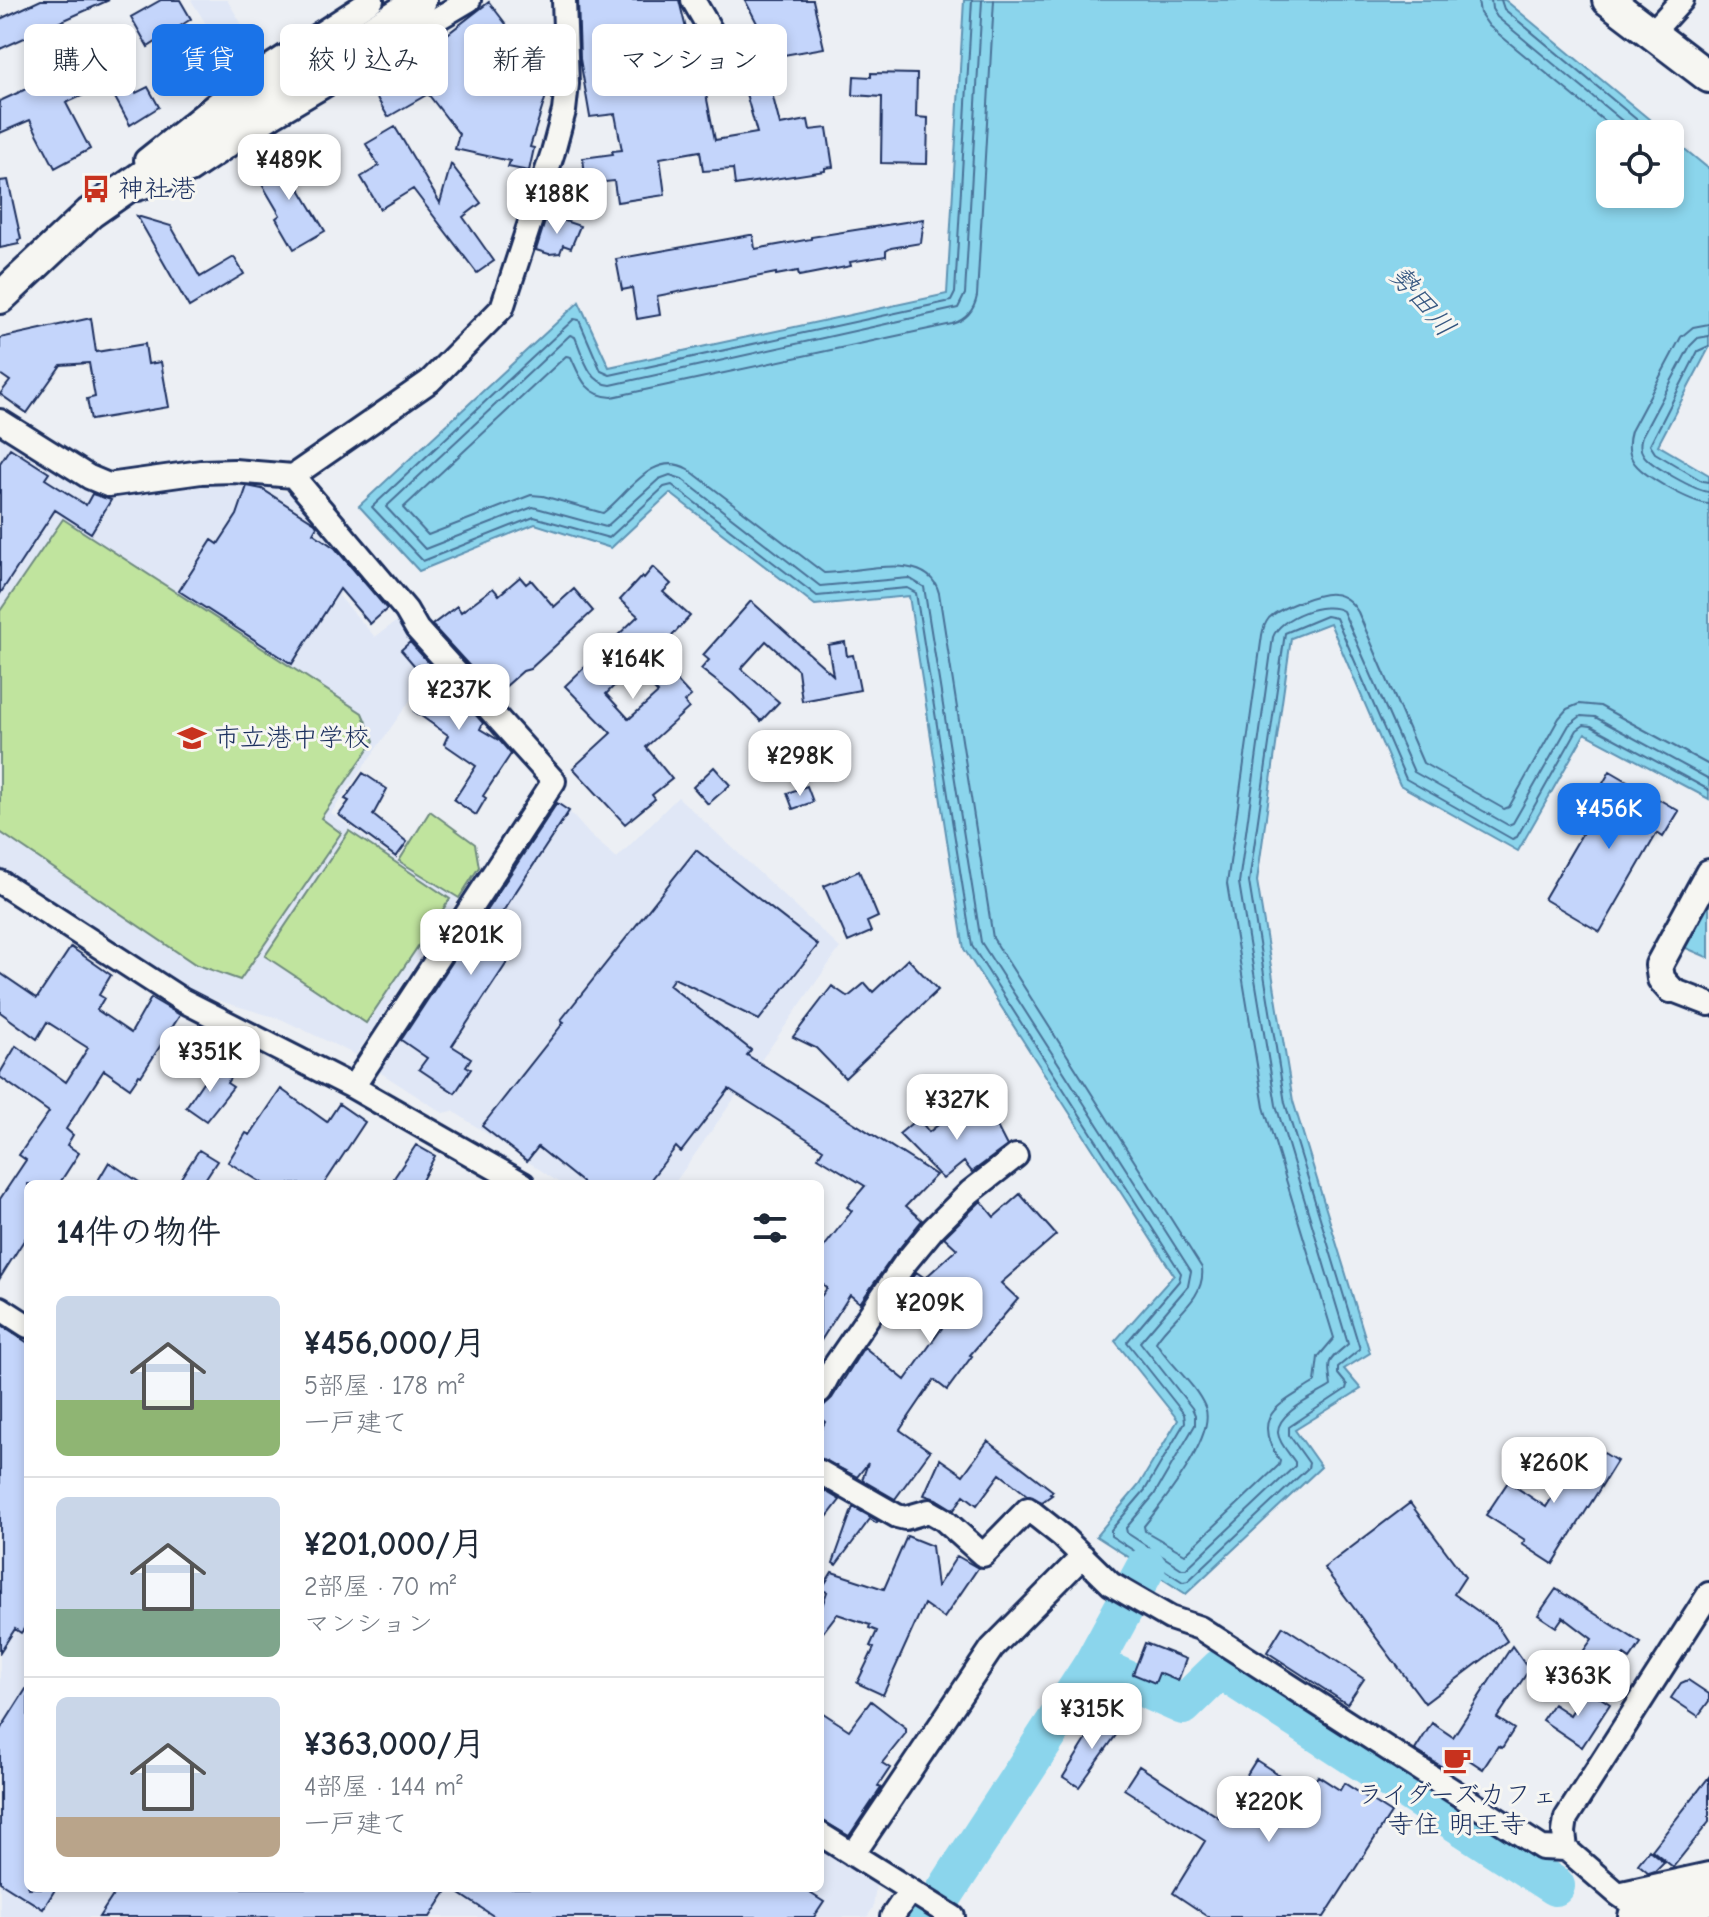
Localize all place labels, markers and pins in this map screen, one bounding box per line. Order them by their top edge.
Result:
pin: ¥489K [233,134,345,202]
pin: ¥188K [501,168,613,236]
bus stop icon: 神社港 [81,174,111,204]
place label: 神社港 [118,174,196,204]
pin: ¥164K [577,633,689,701]
pin: ¥237K [403,664,515,732]
school or university icon: 市立港中学校 [177,723,207,753]
place label: 市立港中学校 [214,723,370,753]
pin: ¥298K [744,730,856,798]
pin: ¥456K [1553,783,1665,851]
pin: ¥201K [415,909,527,977]
pin: ¥351K [154,1026,266,1094]
pin: ¥327K [901,1074,1013,1142]
pin: ¥209K [874,1277,986,1345]
pin: ¥260K [1498,1437,1610,1505]
pin: ¥363K [1522,1650,1634,1718]
pin: ¥315K [1036,1683,1148,1751]
cafe icon: ライダーズカフェ 寺住 明王寺 [1442,1745,1472,1775]
pin: ¥220K [1213,1776,1325,1844]
place label: ライダーズカフェ 寺住 明王寺 [1357,1780,1557,1840]

